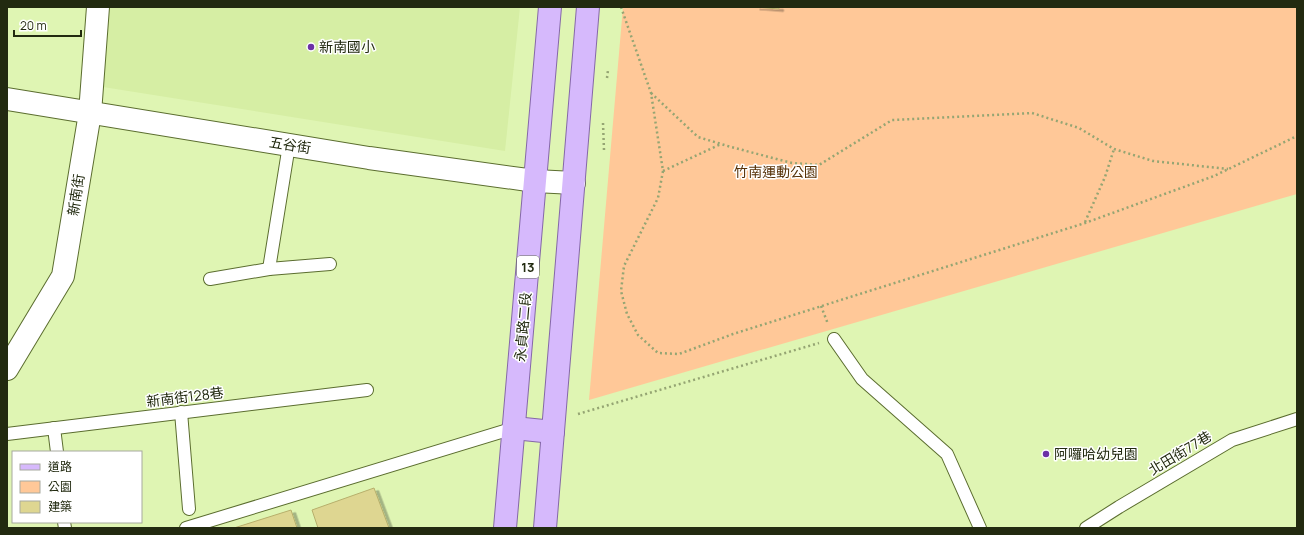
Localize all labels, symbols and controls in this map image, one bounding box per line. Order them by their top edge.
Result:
scale bar [14,12,81,38]
text: 20 m [20,17,47,34]
place label: 新南國小 [319,37,375,56]
marker: 新南國小 [306,42,316,52]
street label: 五谷街 [268,132,312,157]
park label: 竹南運動公園 [734,162,818,181]
street label: 新南街 [63,173,88,217]
road number: 13 [517,256,539,278]
street label: 永貞路二段 [510,291,535,363]
street label: 新南街128巷 [145,382,225,411]
street label: 北田街77巷 [1145,426,1215,479]
place label: 阿囉哈幼兒園 [1054,444,1138,463]
marker: 阿囉哈幼兒園 [1041,449,1051,459]
legend [12,451,142,523]
text: 道路 [48,458,72,475]
text: 公園 [48,478,72,495]
text: 建築 [48,498,72,515]

